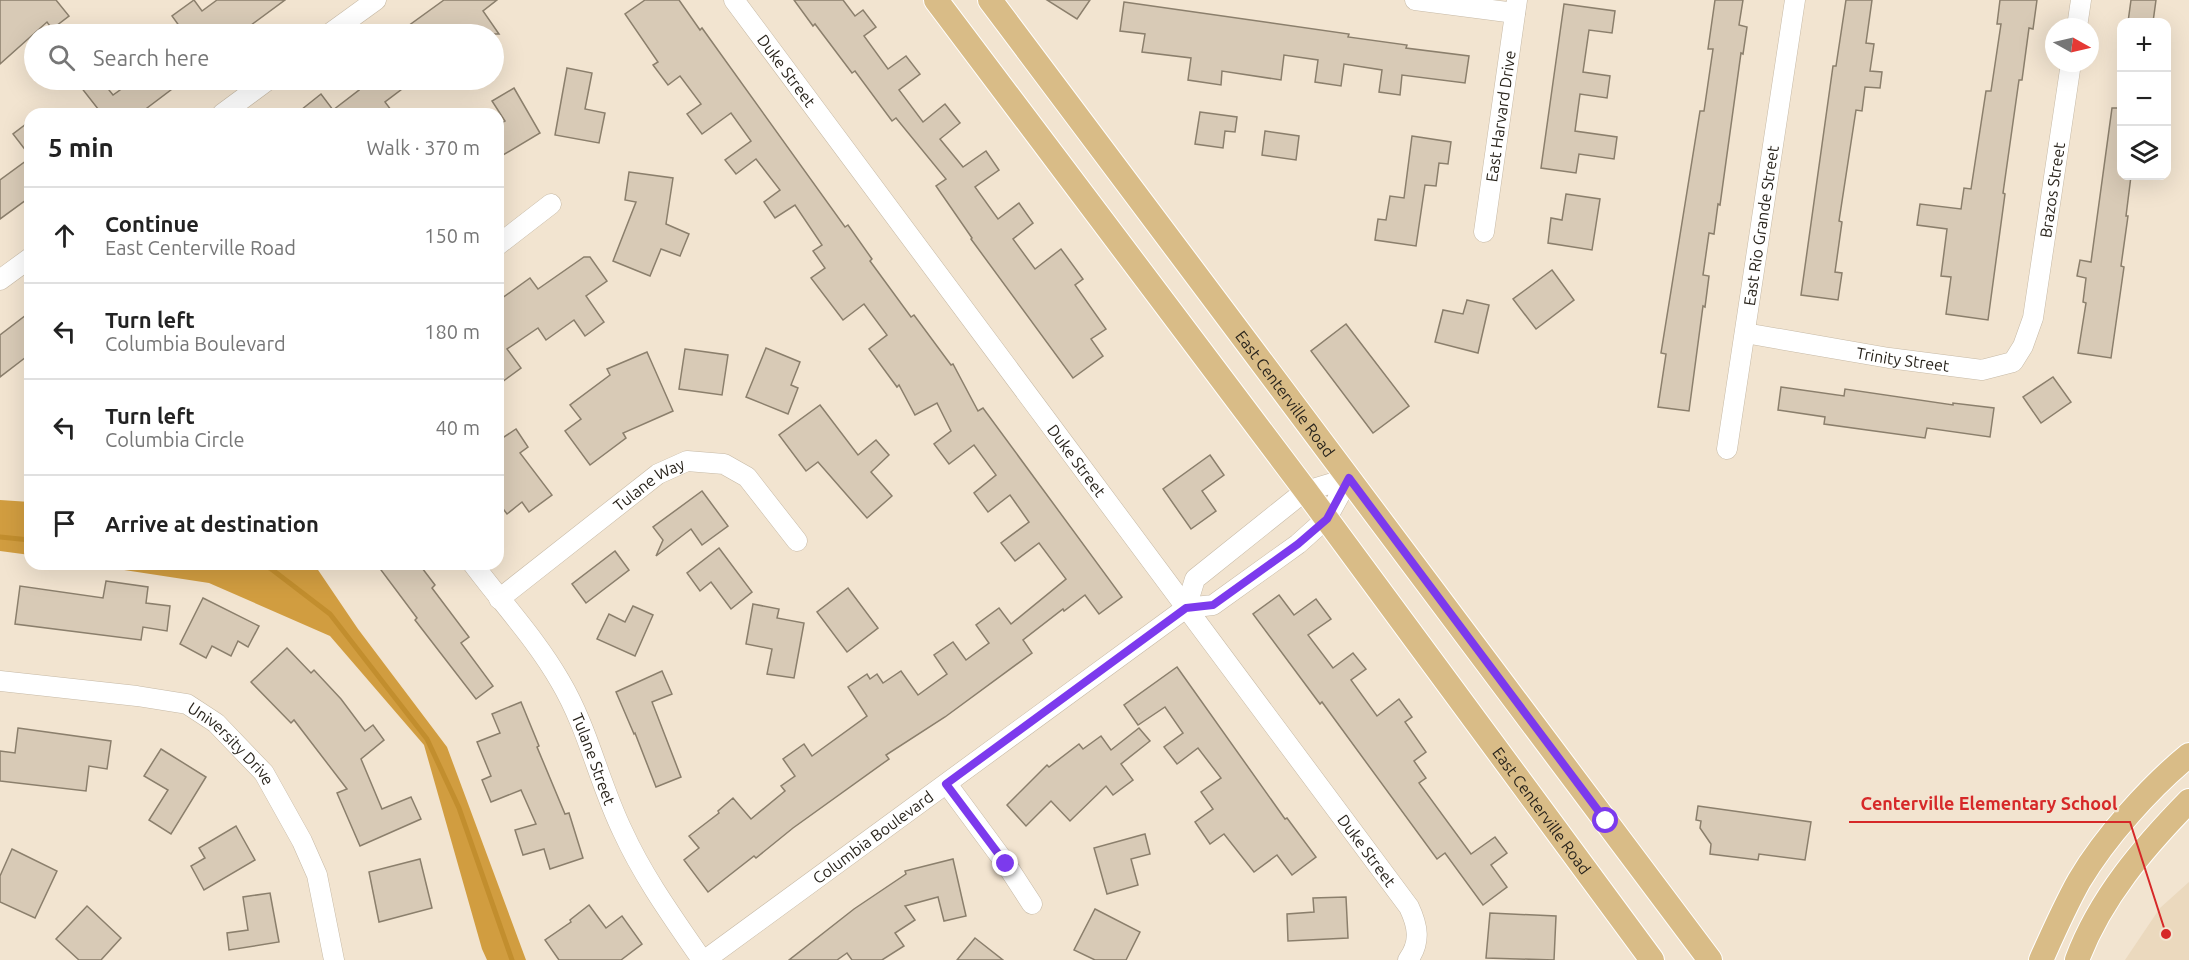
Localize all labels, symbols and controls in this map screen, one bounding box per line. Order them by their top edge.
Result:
north arrow [2045,18,2099,72]
map controls [2117,18,2171,180]
button: + [2117,18,2171,72]
search box [24,24,504,90]
street label: Duke Street [754,31,820,111]
icon: search [45,41,78,74]
text: Search here [93,45,209,70]
street label: East Harvard Drive [1482,49,1519,183]
button: − [2117,72,2171,126]
button: layers [2117,126,2171,180]
text: 5 min [48,133,114,162]
text: Walk · 370 m [367,136,480,159]
street label: Brazos Street [2036,140,2068,239]
street label: East Rio Grande Street [1740,144,1782,307]
text: Continue [105,211,199,236]
icon: ahead [48,219,81,252]
text: 150 m [424,224,480,247]
text: East Centerville Road [105,236,296,259]
text: Turn left [105,307,195,332]
icon: left [48,315,81,348]
text: 180 m [424,320,480,343]
street label: East Centerville Road [1232,327,1338,460]
text: Columbia Boulevard [105,332,286,355]
street label: Trinity Street [1855,343,1951,375]
text: Turn left [105,403,195,428]
icon: left [48,411,81,444]
text: 40 m [436,416,480,439]
street label: Duke Street [1044,421,1110,501]
text: Columbia Circle [105,428,245,451]
street label: Tulane Way [610,454,687,515]
icon: arrive [48,507,81,540]
text: Arrive at destination [105,511,319,536]
street label: University Drive [185,698,278,788]
street label: Tulane Street [568,710,619,808]
street label: East Centerville Road [1489,744,1594,878]
callout: Centerville Elementary School [1849,786,2130,822]
street label: Columbia Boulevard [809,787,937,887]
text: Centerville Elementary School [1861,793,2118,813]
route start [1592,807,1618,833]
street label: Duke Street [1334,811,1400,891]
route end [992,850,1018,876]

